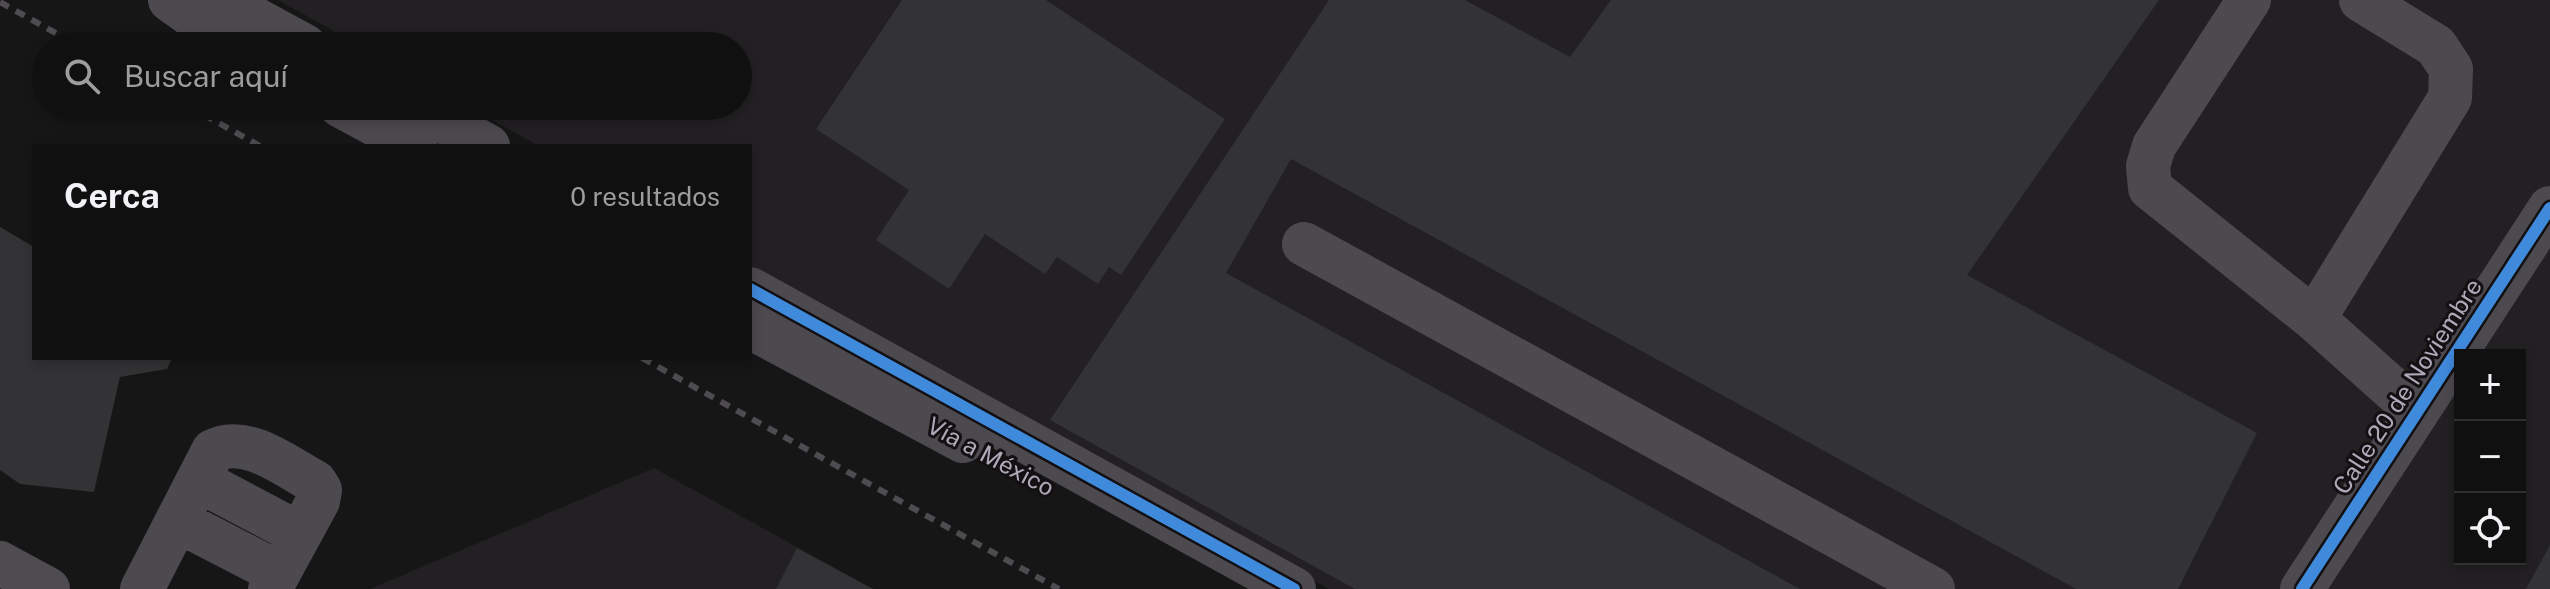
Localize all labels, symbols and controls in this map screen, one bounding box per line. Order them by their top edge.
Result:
search box [32,32,752,120]
icon: search [60,54,104,98]
text: Buscar aquí [124,58,288,94]
text: Cerca [64,176,160,216]
text: 0 resultados [570,181,720,212]
street label: Calle 20 de Noviembre [2327,273,2487,499]
map controls [2454,349,2526,565]
button: + [2454,349,2526,421]
street label: Vía a México [923,411,1059,501]
button: − [2454,421,2526,493]
button: locate [2454,493,2526,565]

